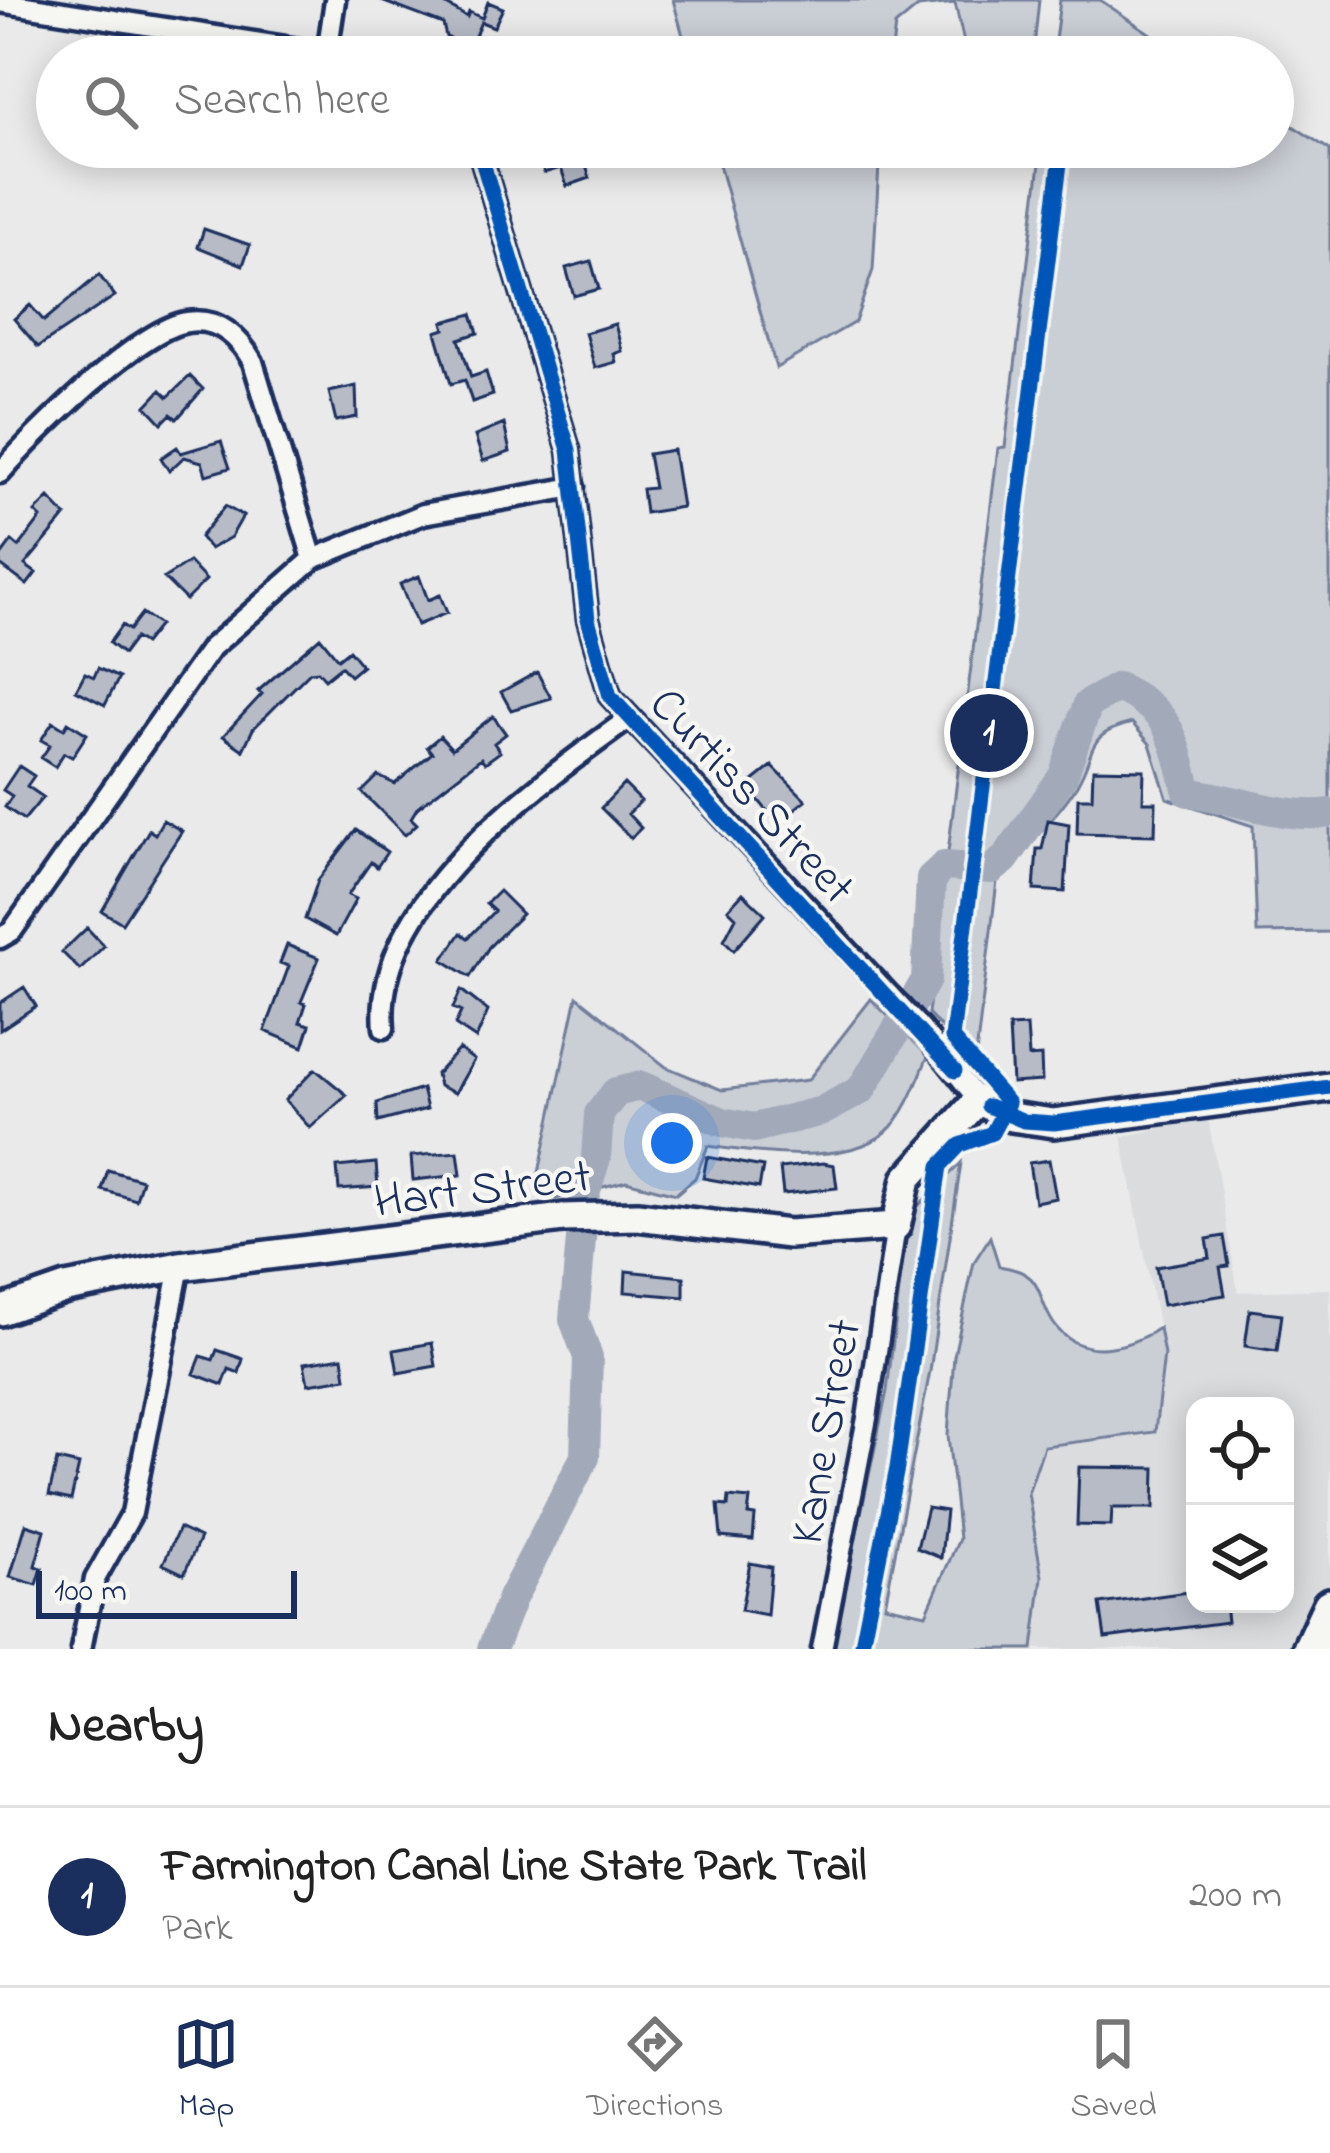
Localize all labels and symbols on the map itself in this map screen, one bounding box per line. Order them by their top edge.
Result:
street label: Curtiss Street [631,673,870,922]
pin: 1 [950,688,1028,778]
your location [642,1113,702,1173]
street label: Hart Street [370,1143,595,1239]
street label: Kane Street [774,1314,882,1550]
scale bar [36,1565,297,1618]

